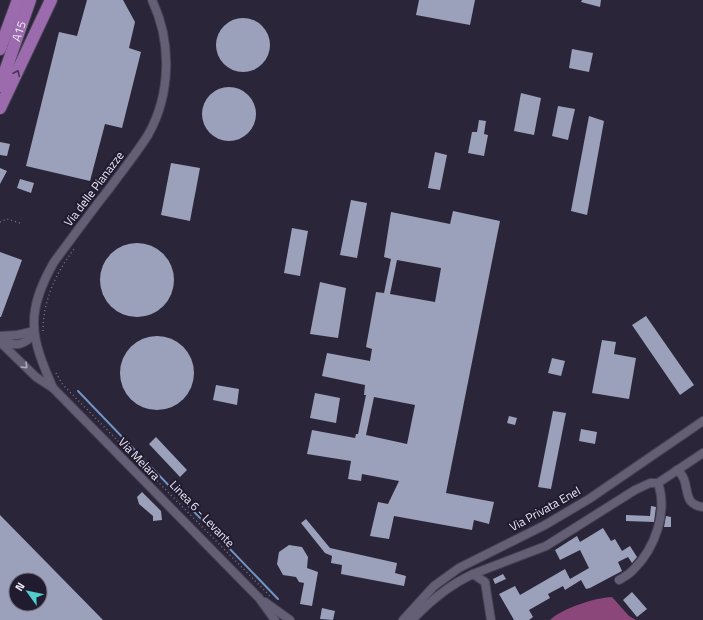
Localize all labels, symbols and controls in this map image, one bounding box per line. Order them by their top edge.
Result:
street label: A15 [6,18,31,44]
one-way arrow [12,69,20,77]
street label: Via delle Pianazze [59,147,128,230]
one-way arrow [21,361,28,369]
street label: Via Melara [114,433,165,484]
street label: Linea 6 - Levante [165,476,239,551]
street label: Via Privata Enel [506,481,584,536]
north arrow [8,572,48,612]
text: N [11,579,28,594]

